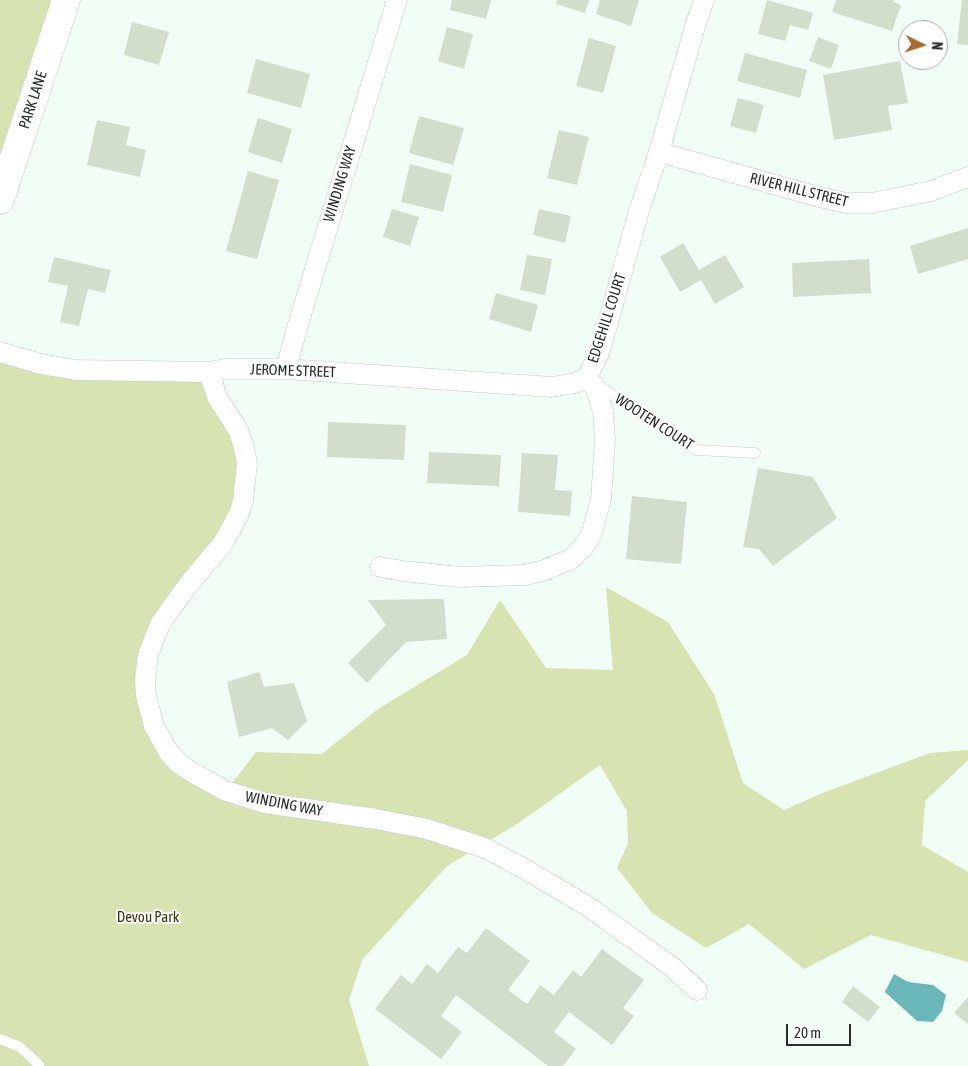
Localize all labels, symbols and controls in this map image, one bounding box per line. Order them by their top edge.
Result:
north arrow [898,20,948,70]
text: N [929,41,945,51]
street label: PARK LANE [15,69,51,131]
street label: WINDING WAY [320,144,360,224]
street label: RIVER HILL STREET [748,169,850,211]
street label: EDGEHILL COURT [584,271,630,365]
street label: JEROME STREET [250,361,336,381]
street label: WOOTEN COURT [611,390,697,454]
street label: WINDING WAY [244,788,324,820]
park label: Devou Park [117,908,179,926]
scale bar [788,1014,853,1046]
text: 20 m [794,1024,821,1041]

